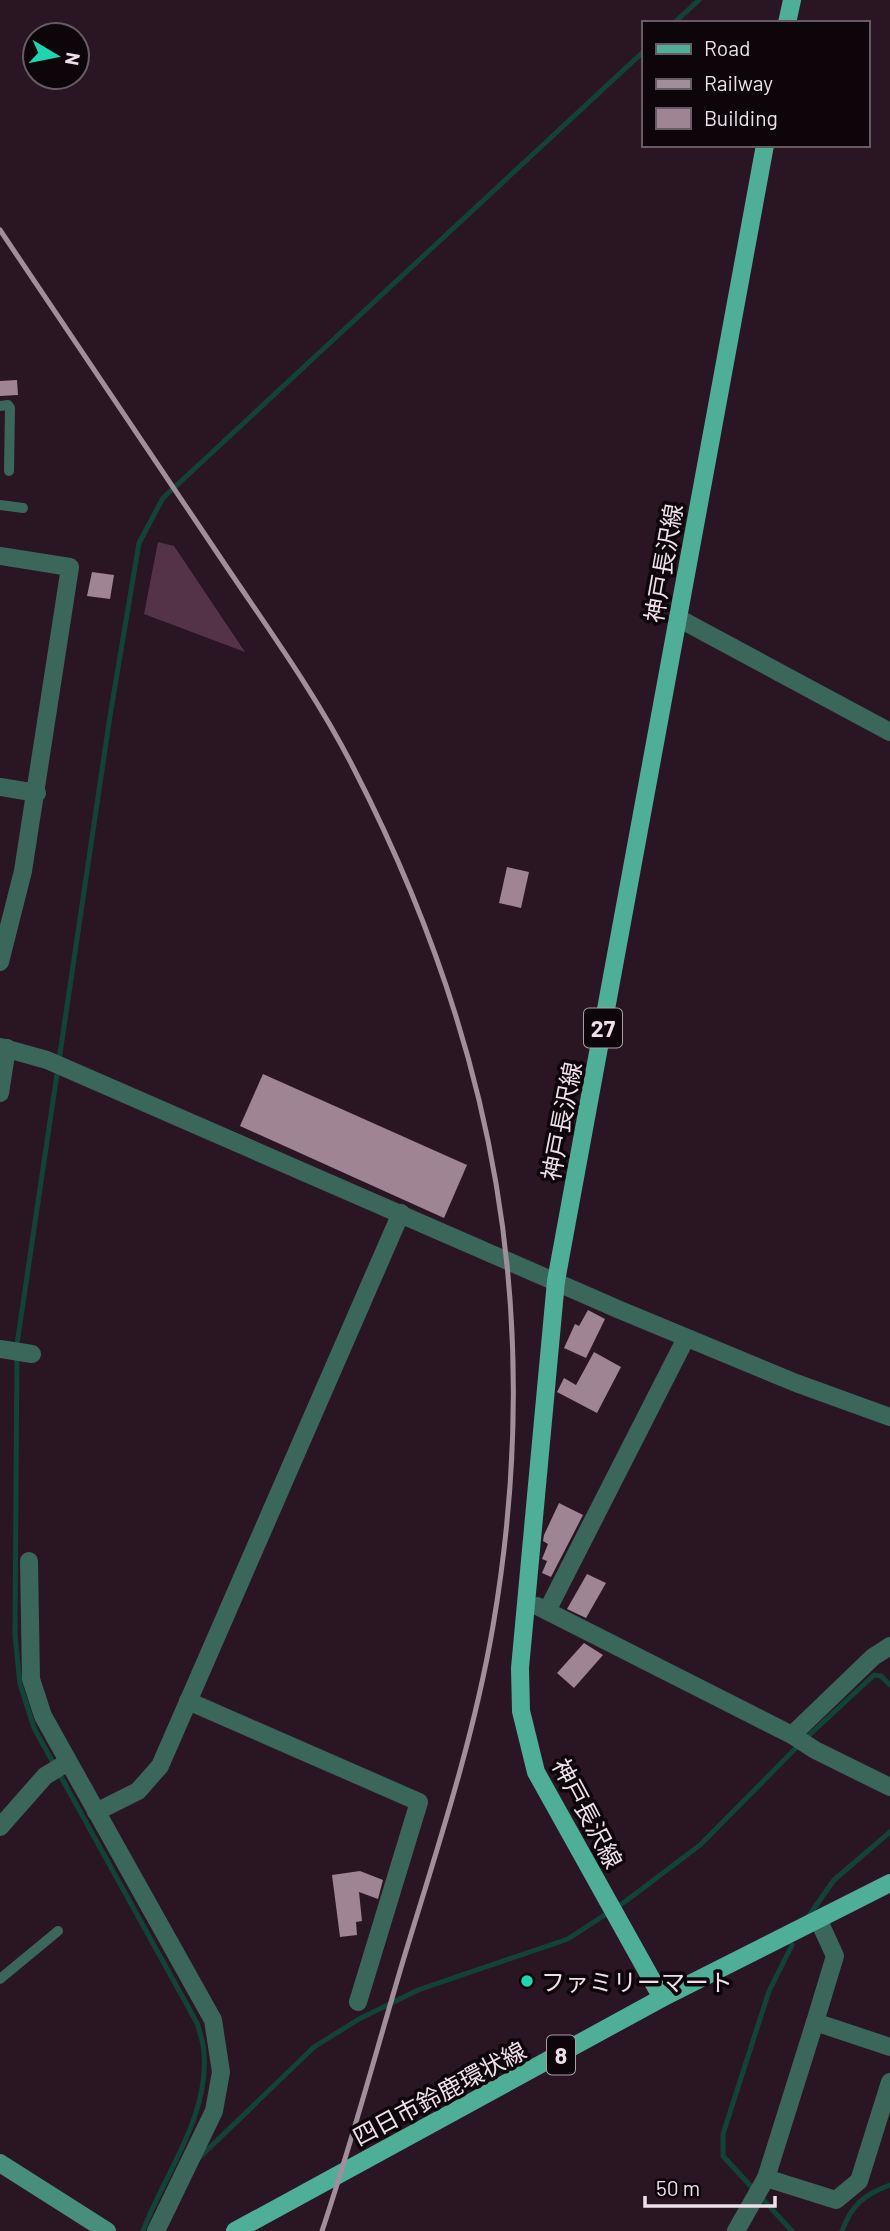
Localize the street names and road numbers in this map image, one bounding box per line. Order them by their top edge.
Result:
street label: 神戸長沢線 [638,501,688,625]
road number: 27 [584,1009,622,1048]
street label: 神戸長沢線 [535,1059,587,1183]
street label: 神戸長沢線 [547,1753,629,1873]
street label: 四日市鈴鹿環状線 [347,2035,531,2151]
road number: 8 [547,2036,575,2074]

